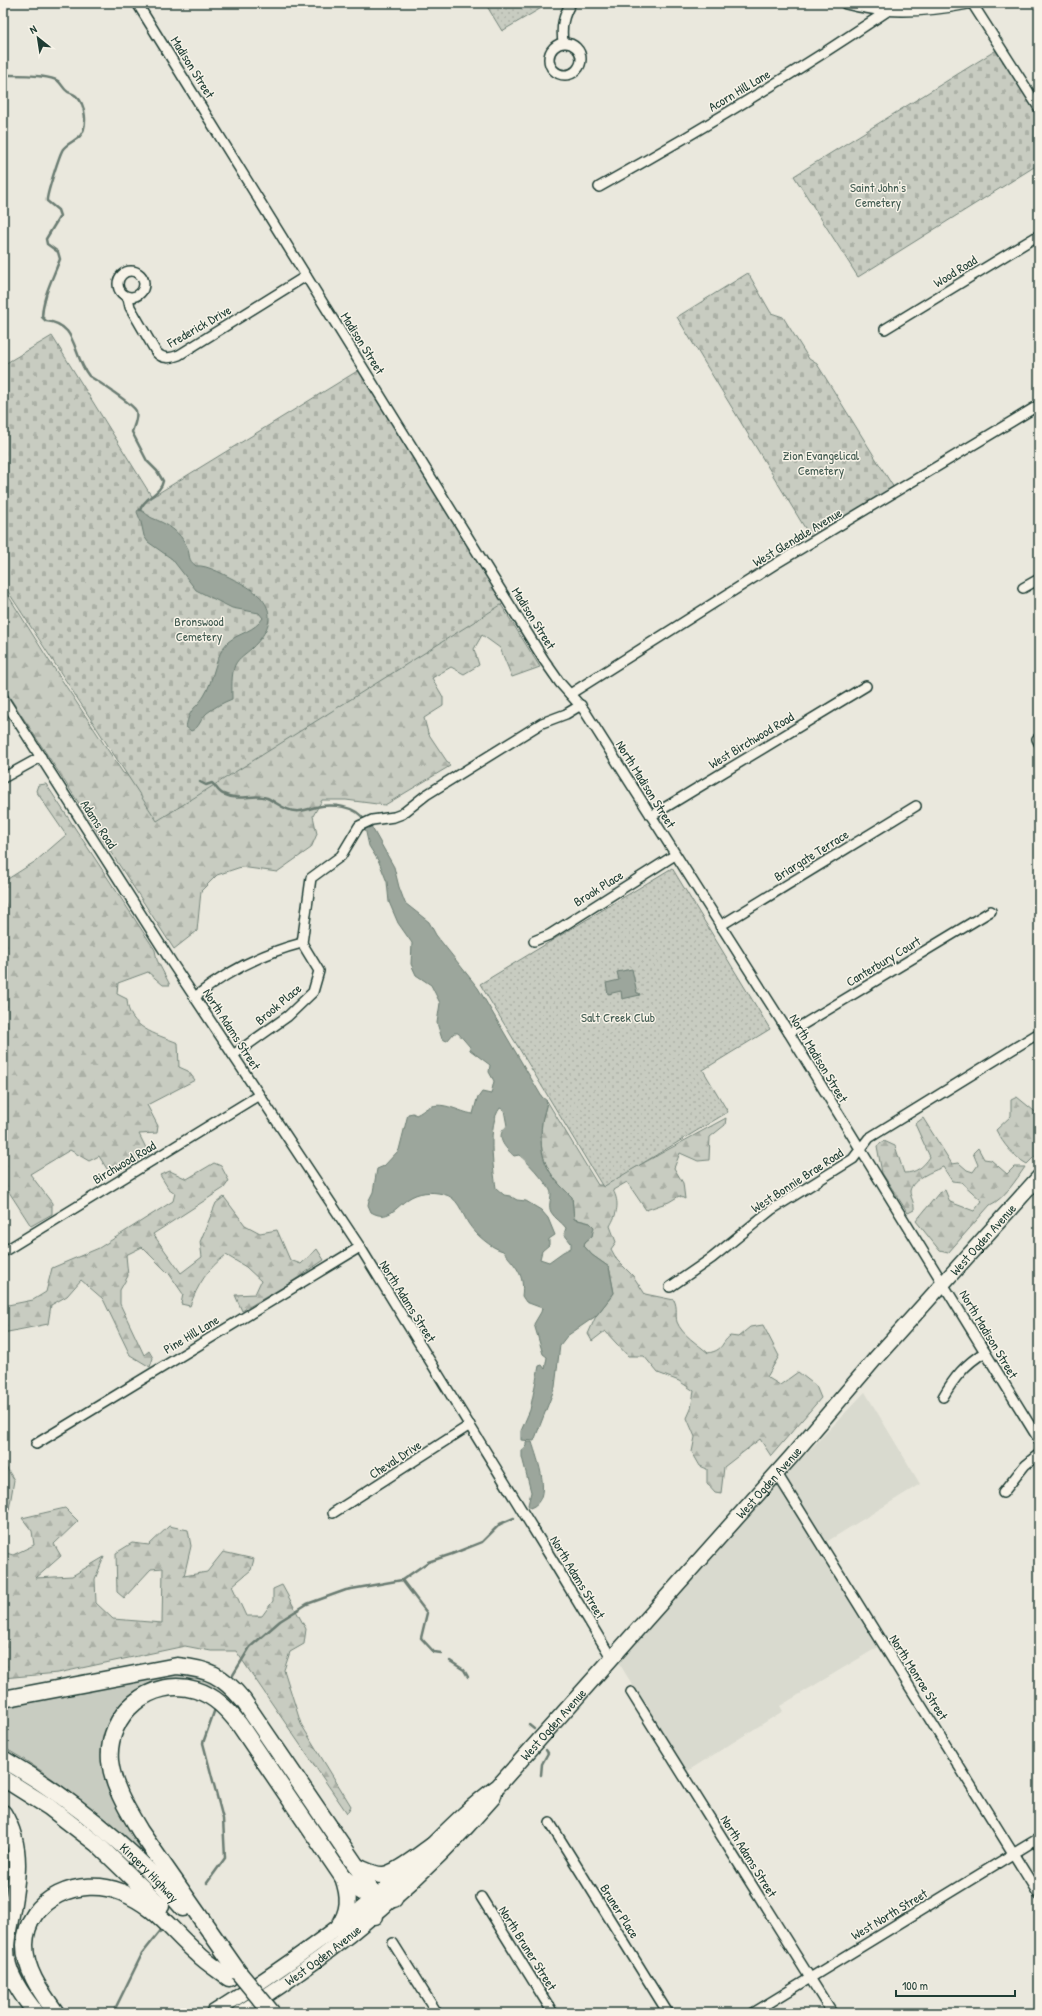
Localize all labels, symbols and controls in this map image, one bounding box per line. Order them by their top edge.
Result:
north arrow [18,18,58,58]
text: N [27,22,39,37]
street label: Madison Street [167,32,220,102]
street label: Acorn Hill Lane [705,64,773,116]
park label: Saint John's Cemetery [850,178,906,211]
street label: Wood Road [930,251,980,291]
street label: Frederick Drive [163,300,234,352]
street label: Madison Street [337,308,390,378]
park label: Zion Evangelical Cemetery [783,446,860,479]
street label: West Glendale Avenue [749,503,845,571]
street label: Madison Street [508,583,561,653]
park label: Bronswood Cemetery [174,612,224,645]
street label: West Birchwood Road [705,707,797,773]
street label: North Madison Street [612,737,680,832]
street label: Adams Road [77,796,121,852]
street label: Briargate Terrace [770,825,852,885]
street label: Brook Place [570,866,626,910]
street label: Canterbury Court [842,931,924,990]
street label: Brook Place [251,979,305,1029]
street label: North Adams Street [199,985,265,1074]
park label: Salt Creek Club [581,1008,655,1026]
street label: North Madison Street [785,1010,853,1106]
street label: Birchwood Road [89,1136,159,1188]
street label: West Bonnie Brae Road [747,1143,847,1217]
street label: West Ogden Avenue [946,1199,1020,1279]
street label: North Adams Street [376,1256,441,1346]
street label: North Madison Street [955,1286,1023,1382]
street label: Pine Hill Lane [160,1310,222,1358]
street label: Cheval Drive [365,1435,425,1483]
street label: West Ogden Avenue [732,1442,806,1522]
street label: North Adams Street [546,1532,610,1622]
street label: North Monroe Street [886,1631,953,1724]
street label: West Ogden Avenue [516,1684,590,1764]
street label: North Adams Street [717,1811,782,1901]
street label: Kingery Highway [116,1839,183,1907]
street label: Bruner Place [596,1880,644,1942]
street label: West North Street [848,1884,931,1944]
street label: North Bruner Street [495,1902,561,1994]
street label: West Ogden Avenue [281,1921,365,1990]
scale bar [896,1972,1015,1998]
text: 100 m [902,1977,928,1994]

